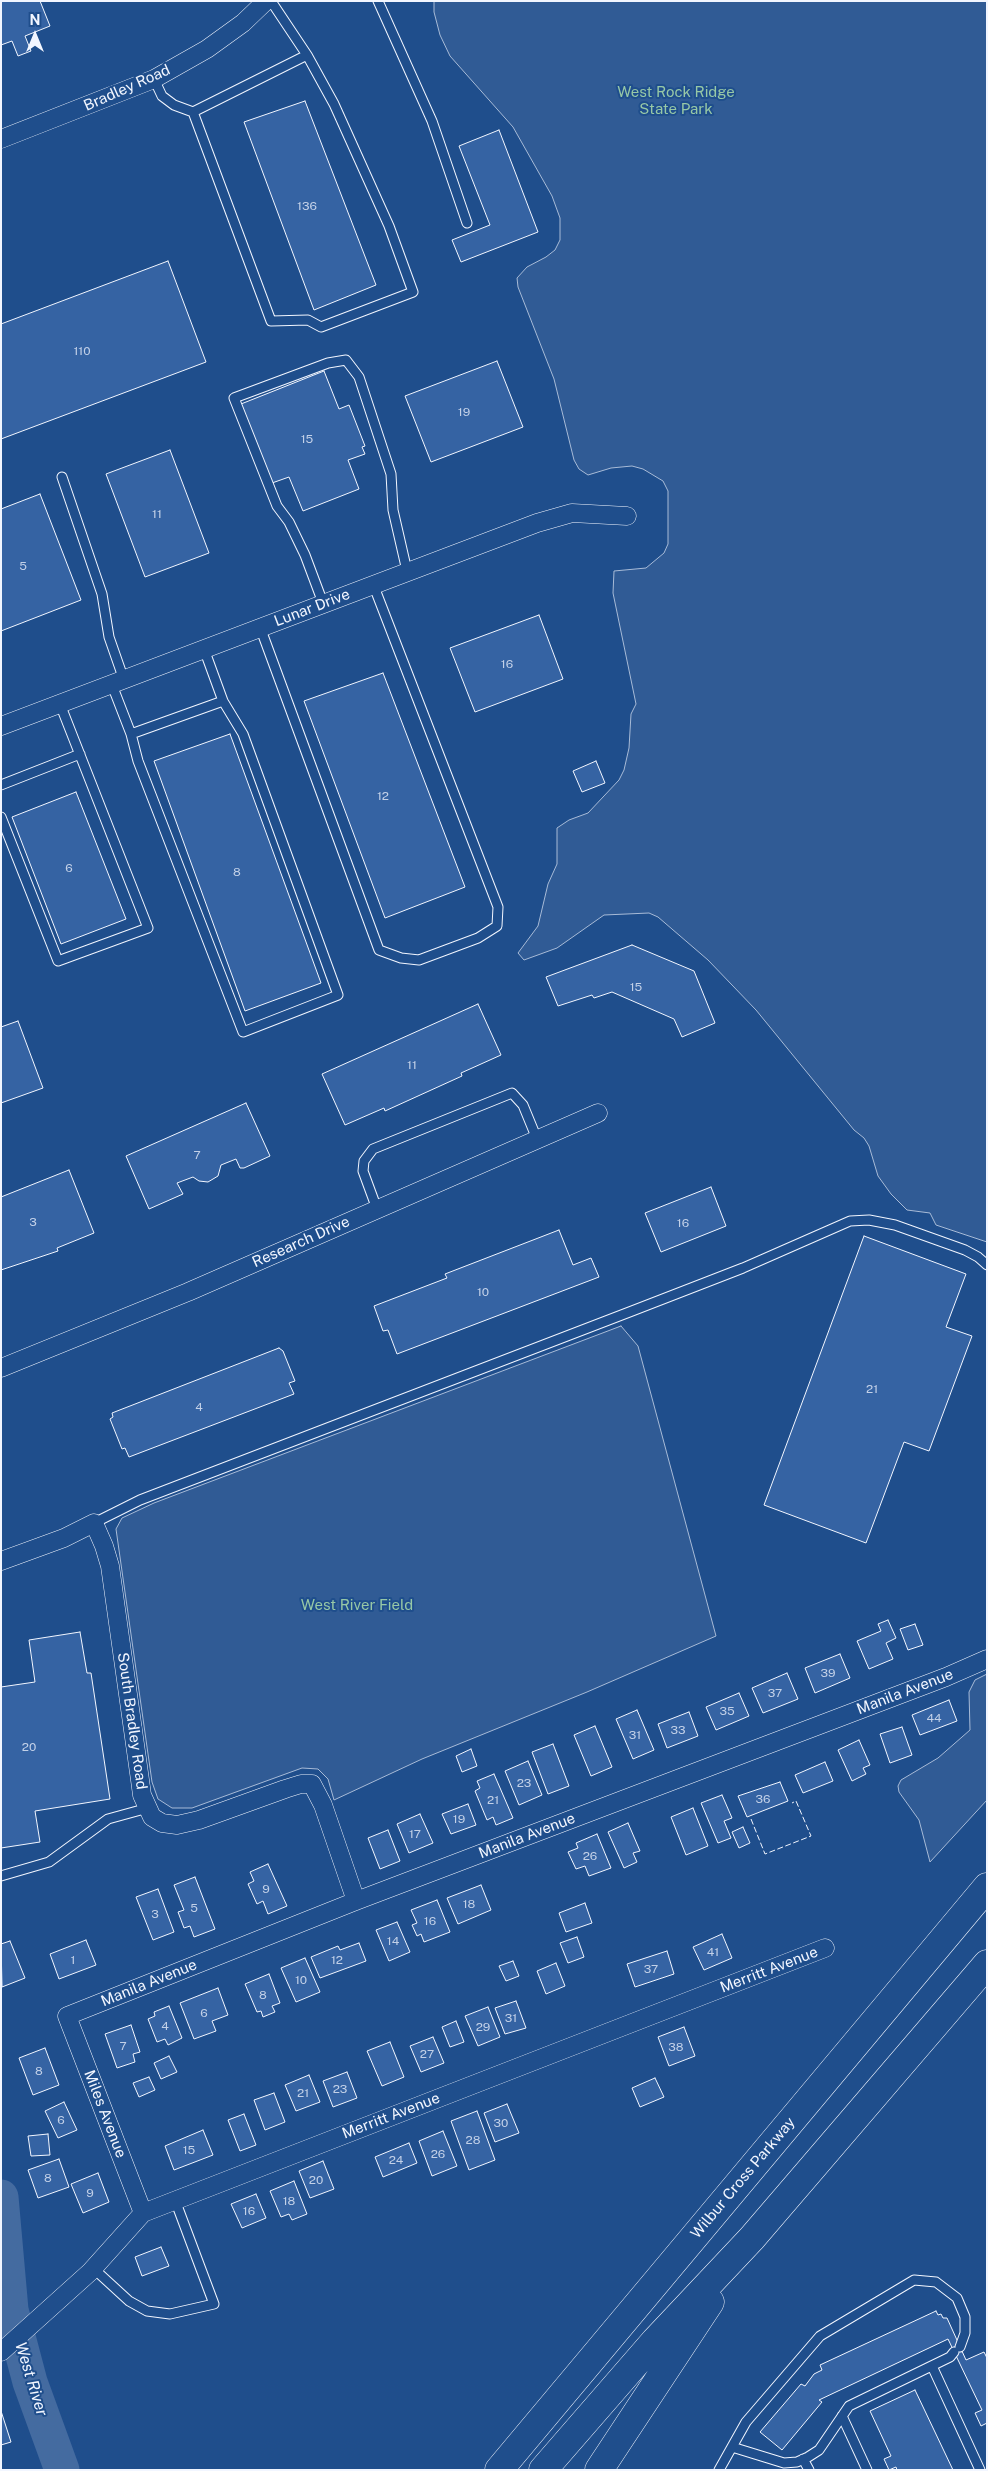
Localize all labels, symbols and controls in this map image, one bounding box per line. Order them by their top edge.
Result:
north arrow [10,10,60,60]
text: N [30,12,40,28]
street label: Bradley Road [81,61,173,115]
park label: West Rock Ridge State Park [617,83,735,118]
house number: 136 [297,199,317,213]
house number: 110 [73,344,91,358]
house number: 19 [458,405,470,419]
house number: 15 [301,432,313,446]
house number: 11 [152,507,162,521]
house number: 5 [19,559,27,573]
street label: Lunar Drive [272,585,352,631]
house number: 16 [501,657,513,671]
house number: 12 [377,789,389,803]
house number: 6 [65,861,73,875]
house number: 8 [233,865,241,879]
house number: 15 [630,980,642,994]
house number: 11 [407,1058,417,1072]
house number: 7 [193,1148,201,1162]
street label: Research Drive [250,1213,352,1271]
house number: 3 [29,1215,37,1229]
house number: 16 [677,1216,689,1230]
house number: 10 [477,1285,489,1299]
house number: 21 [866,1382,878,1396]
house number: 4 [195,1400,203,1414]
park label: West River Field [301,1596,413,1614]
street label: South Bradley Road [113,1651,151,1791]
street label: Manila Avenue [854,1665,956,1719]
house number: 39 [821,1666,835,1680]
house number: 37 [768,1686,782,1700]
house number: 35 [719,1704,735,1718]
house number: 44 [926,1711,942,1725]
house number: 33 [670,1723,686,1737]
house number: 31 [629,1728,641,1742]
house number: 20 [22,1740,36,1754]
house number: 23 [517,1776,531,1790]
house number: 36 [756,1792,770,1806]
house number: 21 [487,1793,499,1807]
street label: Manila Avenue [476,1809,578,1863]
house number: 19 [453,1812,465,1826]
house number: 17 [409,1827,421,1841]
house number: 26 [583,1849,597,1863]
house number: 9 [262,1882,270,1896]
house number: 18 [463,1897,475,1911]
house number: 5 [190,1901,198,1915]
house number: 3 [151,1907,159,1921]
house number: 16 [424,1914,436,1928]
house number: 14 [387,1934,399,1948]
street label: Merritt Avenue [718,1943,820,1997]
house number: 41 [707,1945,719,1959]
house number: 1 [71,1953,75,1967]
house number: 12 [331,1953,343,1967]
street label: Manila Avenue [98,1956,200,2010]
house number: 37 [644,1962,658,1976]
house number: 10 [295,1973,307,1987]
house number: 8 [259,1988,267,2002]
house number: 6 [200,2006,208,2020]
house number: 31 [505,2011,517,2025]
house number: 4 [161,2019,169,2033]
house number: 29 [476,2020,490,2034]
house number: 7 [119,2039,127,2053]
house number: 38 [668,2040,684,2054]
house number: 27 [420,2047,434,2061]
house number: 8 [35,2064,43,2078]
street label: Miles Avenue [80,2068,130,2160]
house number: 23 [333,2082,347,2096]
house number: 21 [297,2086,309,2100]
street label: Merritt Avenue [340,2089,442,2143]
house number: 6 [57,2113,65,2127]
street label: Wilbur Cross Parkway [687,2114,799,2242]
house number: 30 [494,2116,508,2130]
house number: 28 [466,2133,480,2147]
house number: 15 [183,2143,195,2157]
house number: 26 [431,2147,445,2161]
house number: 24 [389,2153,403,2167]
house number: 8 [44,2171,52,2185]
house number: 20 [309,2173,323,2187]
house number: 9 [86,2186,94,2200]
house number: 18 [283,2194,295,2208]
house number: 16 [243,2204,255,2218]
water label: West River [11,2340,51,2418]

